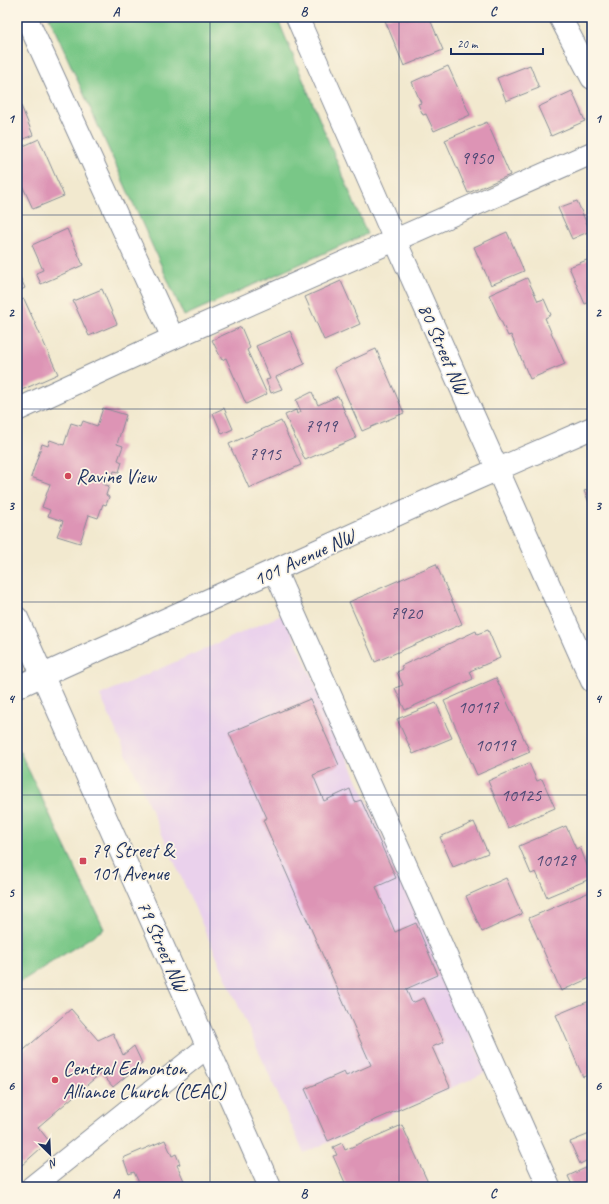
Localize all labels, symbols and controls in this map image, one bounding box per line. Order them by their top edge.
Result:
text: A [113,4,121,20]
text: B [301,4,309,20]
text: C [490,4,498,20]
scale bar [451,30,543,56]
text: 20 m [457,36,479,52]
text: 1 [8,111,16,127]
text: 1 [595,111,603,127]
house number: 9950 [461,147,495,169]
street label: 80 Street NW [412,300,476,401]
text: 2 [8,305,15,321]
text: 2 [595,305,602,321]
house number: 7919 [305,415,339,437]
house number: 7915 [249,443,282,465]
place label: Ravine View [76,464,158,489]
marker: Ravine View [63,471,73,481]
text: 3 [8,498,15,514]
text: 3 [595,498,602,514]
street label: 101 Avenue NW [250,522,361,592]
house number: 7920 [390,602,424,624]
text: 4 [8,691,16,707]
text: 4 [595,691,603,707]
house number: 10117 [458,696,499,718]
house number: 10119 [475,734,517,756]
house number: 10125 [501,784,542,806]
place label: 79 Street & 101 Avenue [91,838,176,886]
house number: 10129 [535,849,577,871]
marker: 79 Street & 101 Avenue [78,856,88,866]
text: 5 [8,885,15,901]
text: 5 [595,885,602,901]
street label: 79 Street NW [131,897,195,998]
place label: Central Edmonton Alliance Church (CEAC) [63,1056,227,1104]
marker: Central Edmonton Alliance Church (CEAC) [50,1075,60,1085]
text: 6 [8,1078,15,1094]
text: 6 [595,1078,602,1094]
north arrow [30,1134,70,1174]
text: N [46,1155,60,1172]
text: A [113,1186,121,1202]
text: B [301,1186,309,1202]
text: C [490,1186,498,1202]

